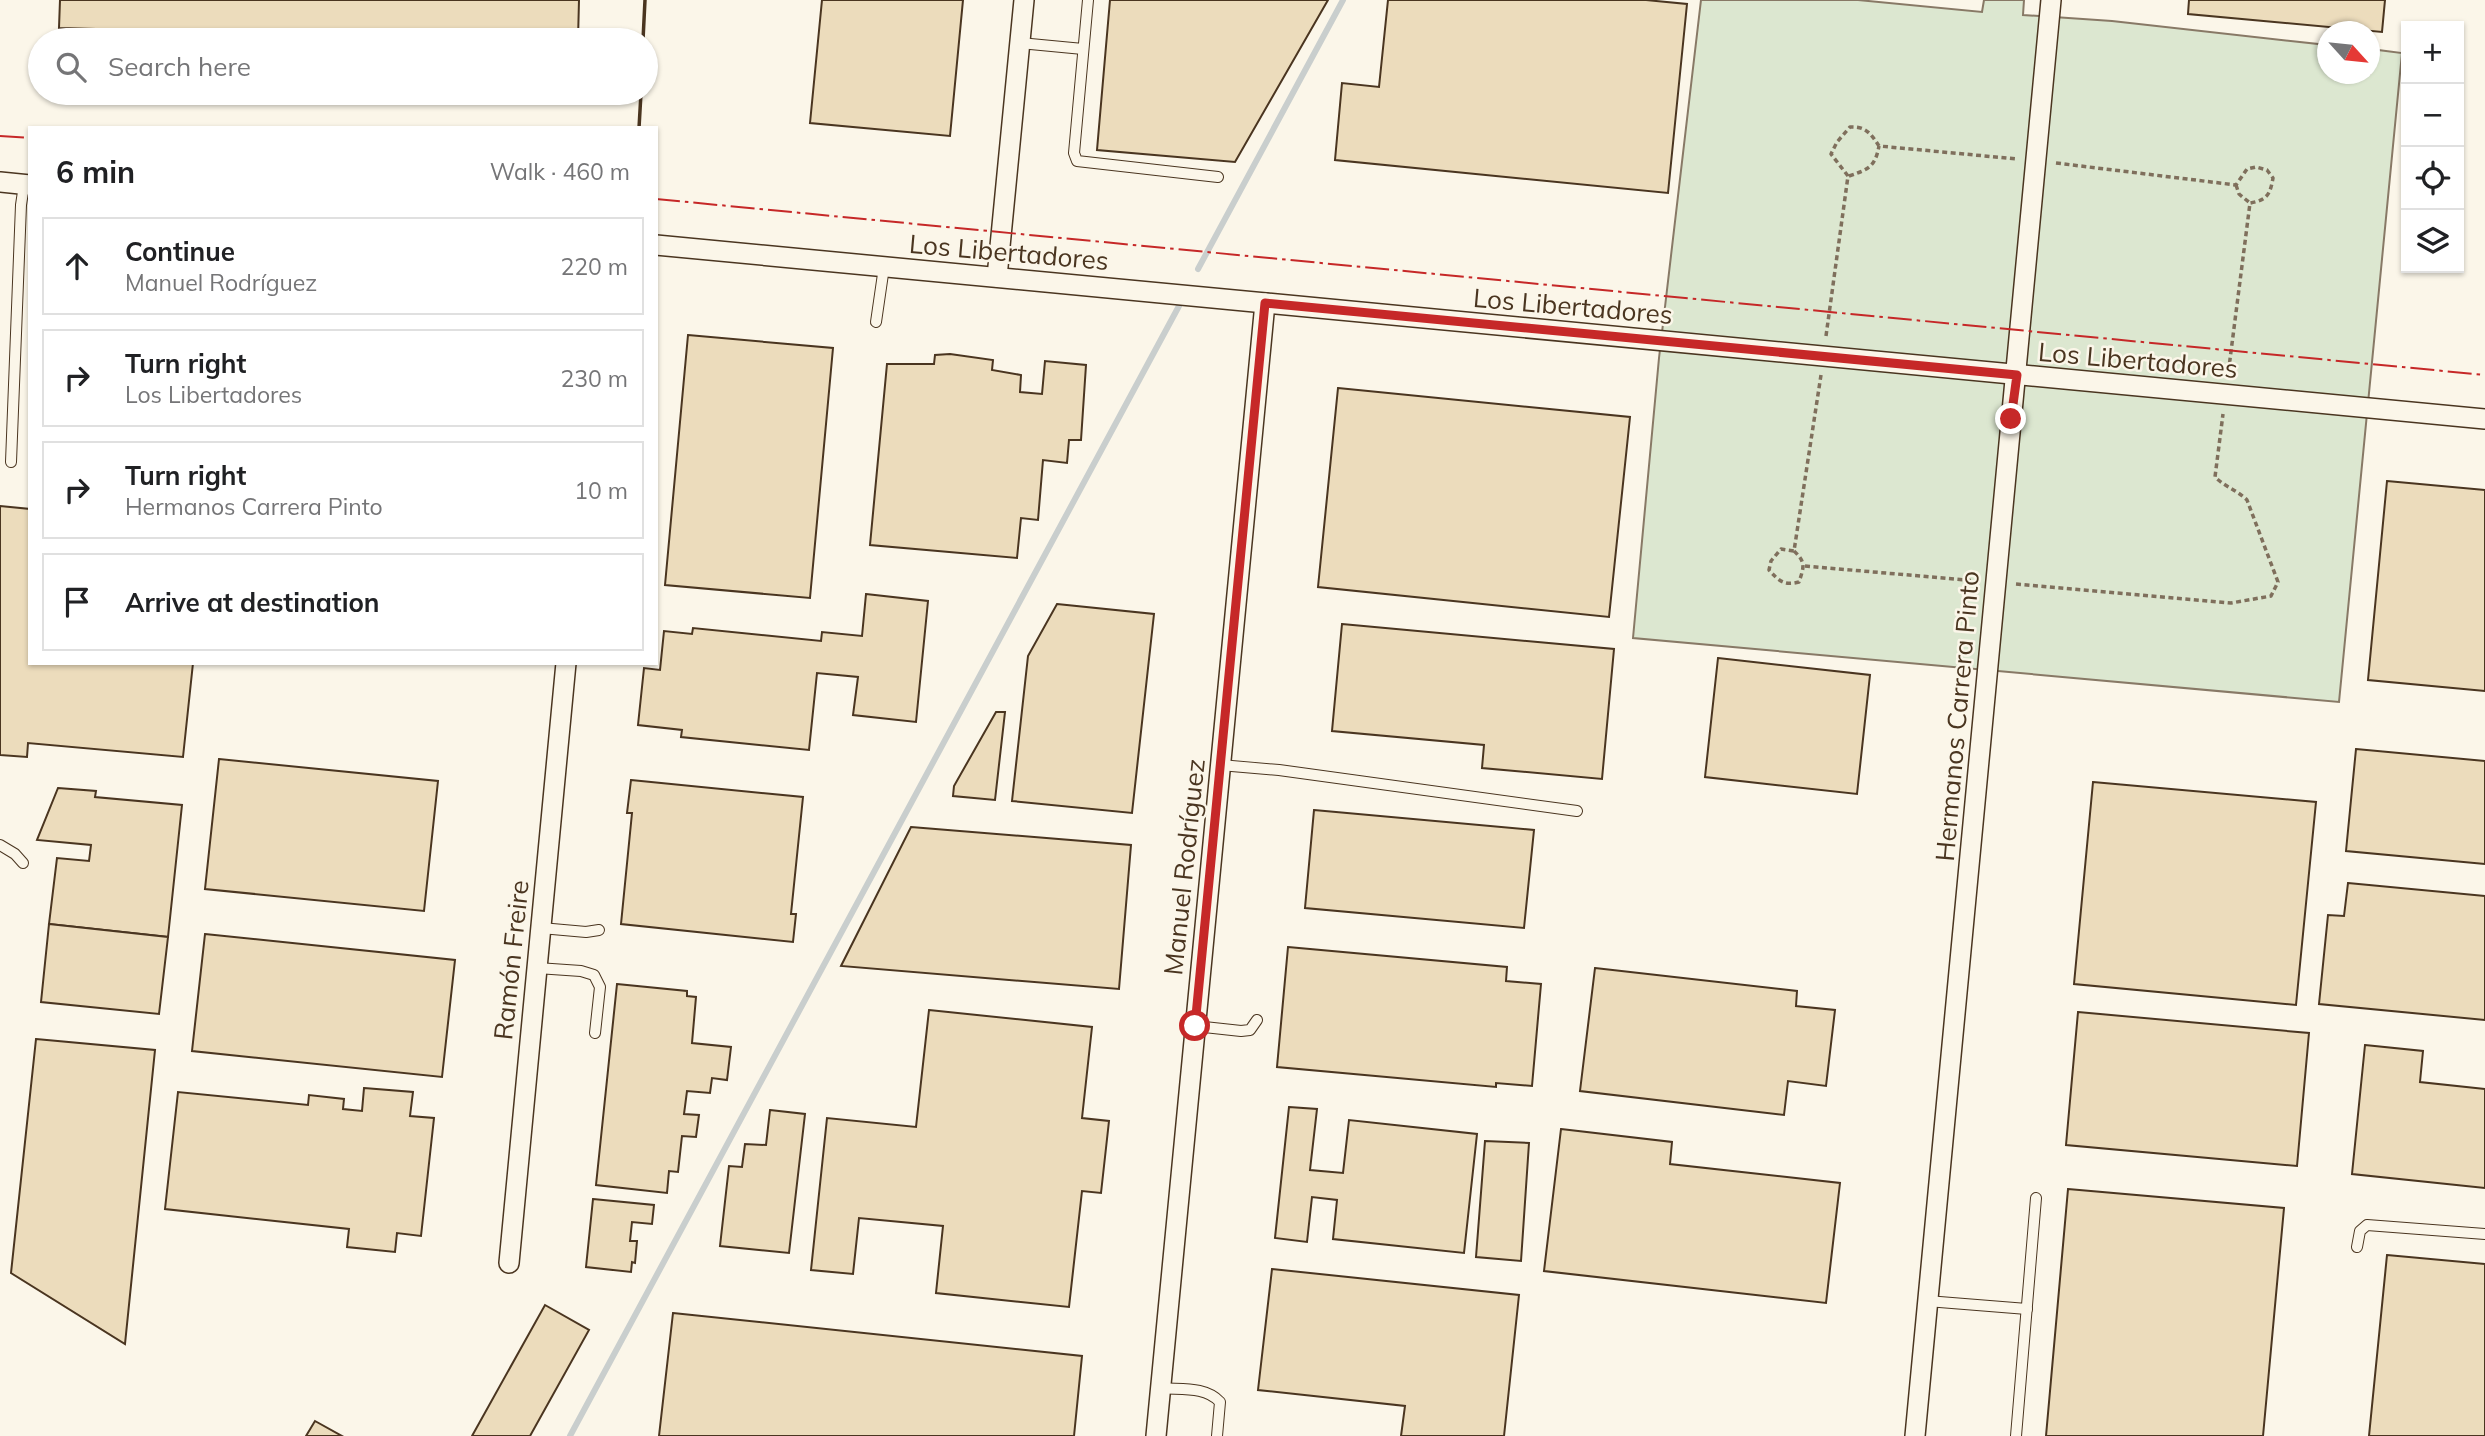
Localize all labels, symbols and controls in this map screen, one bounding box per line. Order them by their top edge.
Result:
north arrow [2317,21,2380,84]
map controls [2401,21,2464,273]
button: + [2401,21,2464,84]
search box [28,28,658,105]
icon: search [52,48,90,86]
text: Search here [108,50,251,83]
button: − [2401,84,2464,147]
button: locate [2401,147,2464,210]
text: 6 min [56,153,135,191]
text: Walk · 460 m [490,157,630,186]
button: layers [2401,210,2464,273]
street label: Los Libertadores [908,227,1110,277]
text: Continue [125,235,235,268]
icon: ahead [58,247,96,285]
text: 220 m [560,252,628,281]
text: Manuel Rodríguez [125,268,317,297]
street label: Los Libertadores [1472,281,1674,331]
street label: Los Libertadores [2037,335,2239,385]
text: Turn right [125,347,246,380]
icon: right [58,359,96,397]
text: 230 m [560,364,628,393]
text: Los Libertadores [125,380,302,409]
route end [1995,403,2026,434]
text: Turn right [125,459,246,492]
icon: right [58,471,96,509]
text: 10 m [574,476,628,505]
text: Hermanos Carrera Pinto [125,492,383,521]
street label: Hermanos Carrera Pinto [1928,569,1986,863]
icon: arrive [58,583,96,621]
text: Arrive at destination [125,586,380,619]
street label: Manuel Rodríguez [1156,757,1212,977]
street label: Ramón Freire [486,878,536,1042]
route start [1179,1010,1210,1041]

